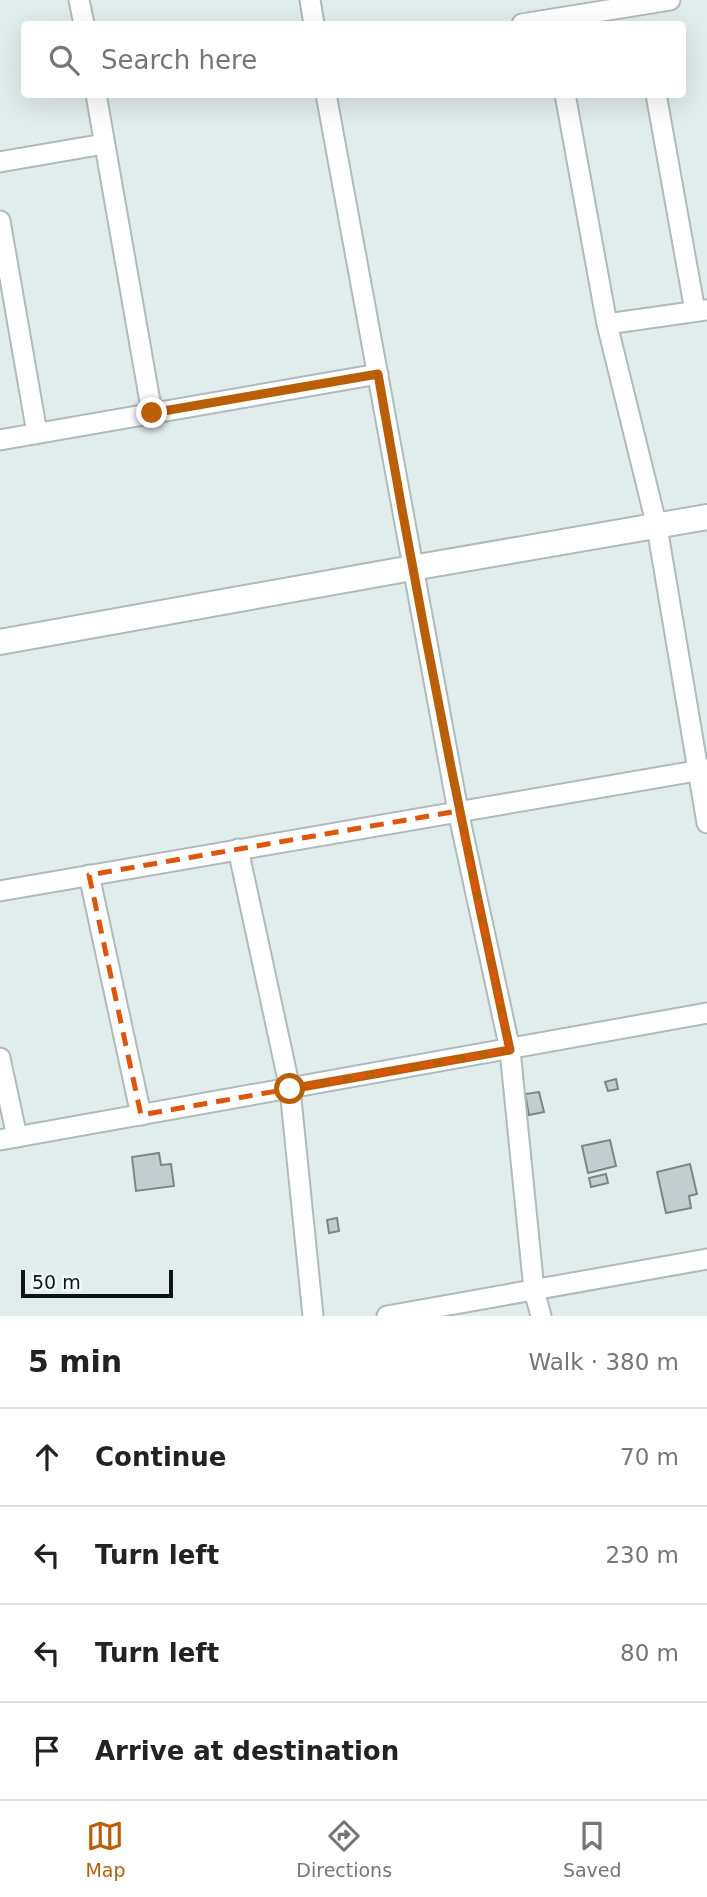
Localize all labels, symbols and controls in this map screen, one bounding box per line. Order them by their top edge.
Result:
search box [21,21,686,98]
icon: search [45,41,83,79]
text: Search here [101,45,257,75]
route end [136,397,167,428]
route start [274,1073,305,1104]
scale bar [21,1267,173,1299]
text: 50 m [32,1271,81,1293]
text: 5 min [28,1344,122,1379]
text: Walk · 380 m [528,1349,679,1375]
icon: ahead [28,1438,66,1476]
text: Continue [95,1442,226,1472]
text: 70 m [620,1444,679,1470]
icon: left [28,1536,66,1574]
text: Turn left [95,1540,219,1570]
text: 230 m [605,1542,679,1568]
icon: left [28,1634,66,1672]
text: Turn left [95,1638,219,1668]
text: 80 m [620,1640,679,1666]
icon: arrive [28,1732,66,1770]
text: Arrive at destination [95,1736,399,1766]
tab: Map [85,1817,126,1881]
tab: Directions [296,1817,392,1881]
tab: Saved [563,1817,622,1881]

